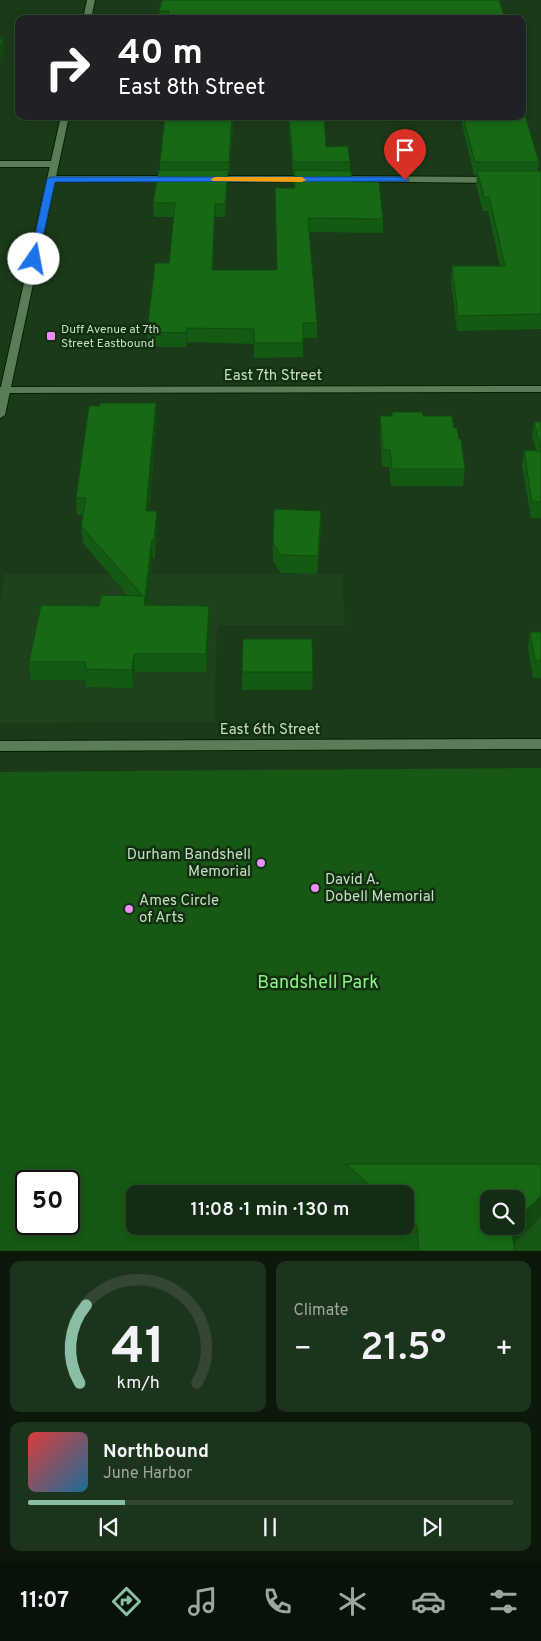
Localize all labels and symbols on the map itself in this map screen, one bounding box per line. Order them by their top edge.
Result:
pin [384,129,426,180]
position arrow [7,232,59,284]
place label: Duff Avenue at 7th Street Eastbound [61,322,159,352]
marker: Duff Avenue at 7th Street Eastbound [45,330,57,342]
street label: East 7th Street [224,367,322,386]
street label: East 6th Street [220,721,320,740]
place label: Durham Bandshell Memorial [127,846,251,882]
marker: Durham Bandshell Memorial [255,857,267,869]
place label: David A. Dobell Memorial [325,871,435,907]
marker: David A. Dobell Memorial [309,882,321,894]
place label: Ames Circle of Arts [139,892,219,928]
marker: Ames Circle of Arts [123,903,135,915]
park label: Bandshell Park [257,972,379,995]
speed limit sign: 50 [15,1170,80,1235]

